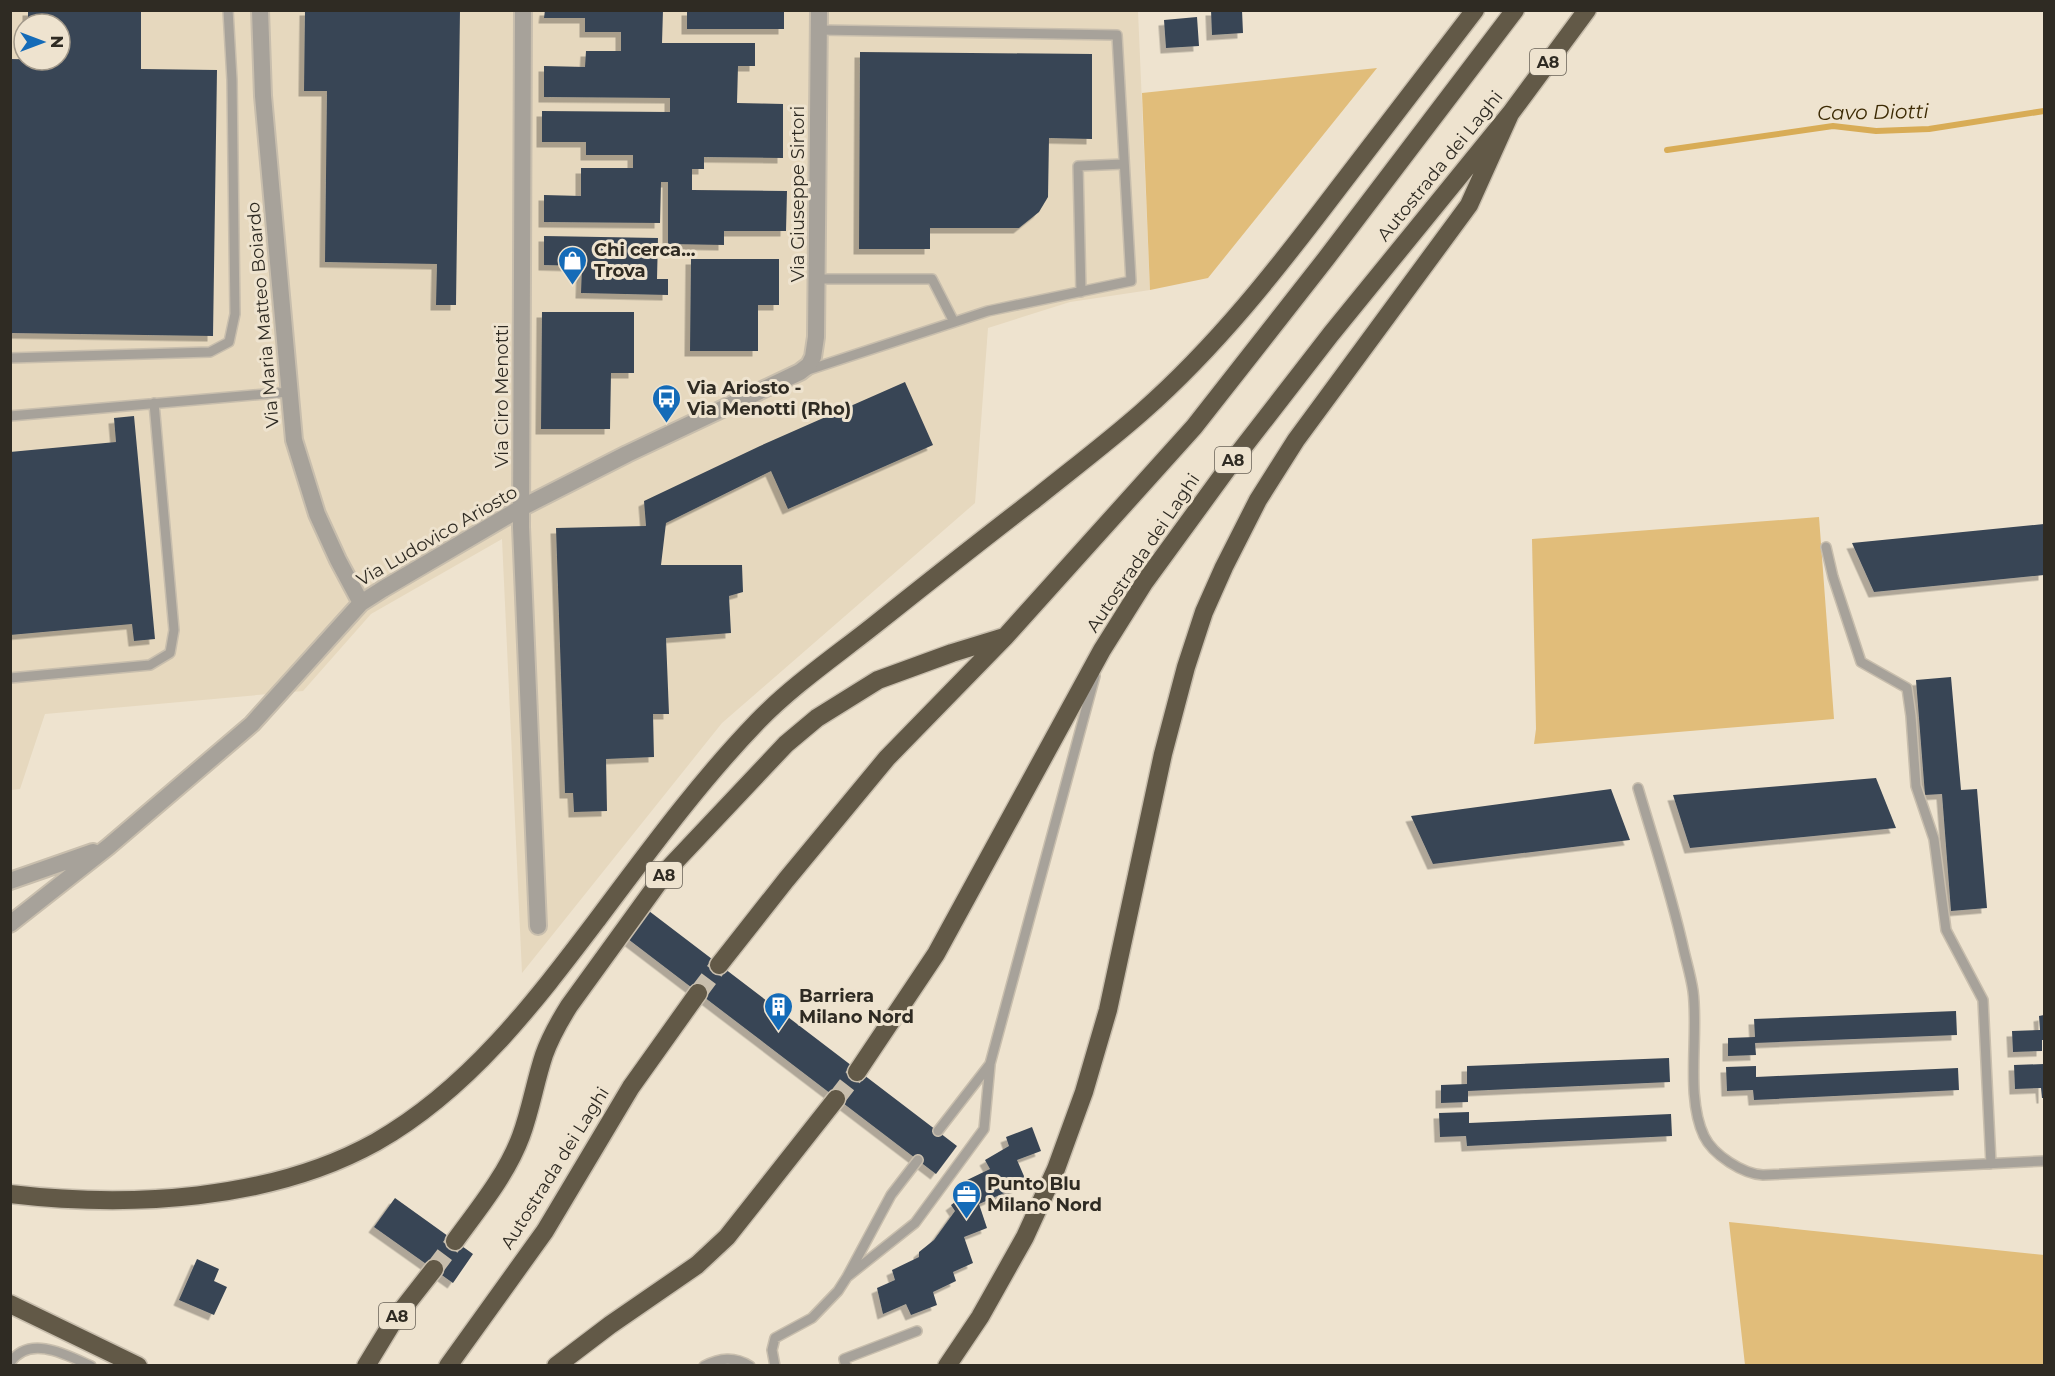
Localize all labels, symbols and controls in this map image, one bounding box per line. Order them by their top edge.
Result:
north arrow [12,12,72,72]
text: N [47,36,66,48]
road number: A8 [1530,49,1566,75]
street label: Autostrada dei Laghi [1373,86,1507,246]
water label: Cavo Diotti [1817,99,1930,125]
street label: Via Giuseppe Sirtori [787,106,809,282]
street label: Via Maria Matteo Boiardo [242,201,284,429]
place label: Chi cerca... Trova [594,239,696,282]
shop icon: Chi cerca... Trova [557,244,589,286]
street label: Via Ciro Menotti [491,324,513,468]
place label: Via Ariosto - Via Menotti (Rho) [686,377,851,420]
bus stop icon: Via Ariosto - Via Menotti (Rho) [650,382,682,424]
road number: A8 [1215,447,1251,473]
street label: Autostrada dei Laghi [1082,469,1204,637]
street label: Via Ludovico Ariosto [353,481,521,591]
road number: A8 [646,862,682,888]
place label: Barriera Milano Nord [799,985,914,1028]
building icon: Barriera Milano Nord [762,990,794,1032]
street label: Autostrada dei Laghi [496,1083,614,1253]
place label: Punto Blu Milano Nord [987,1173,1102,1216]
office icon: Punto Blu Milano Nord [950,1178,982,1220]
road number: A8 [379,1303,415,1329]

